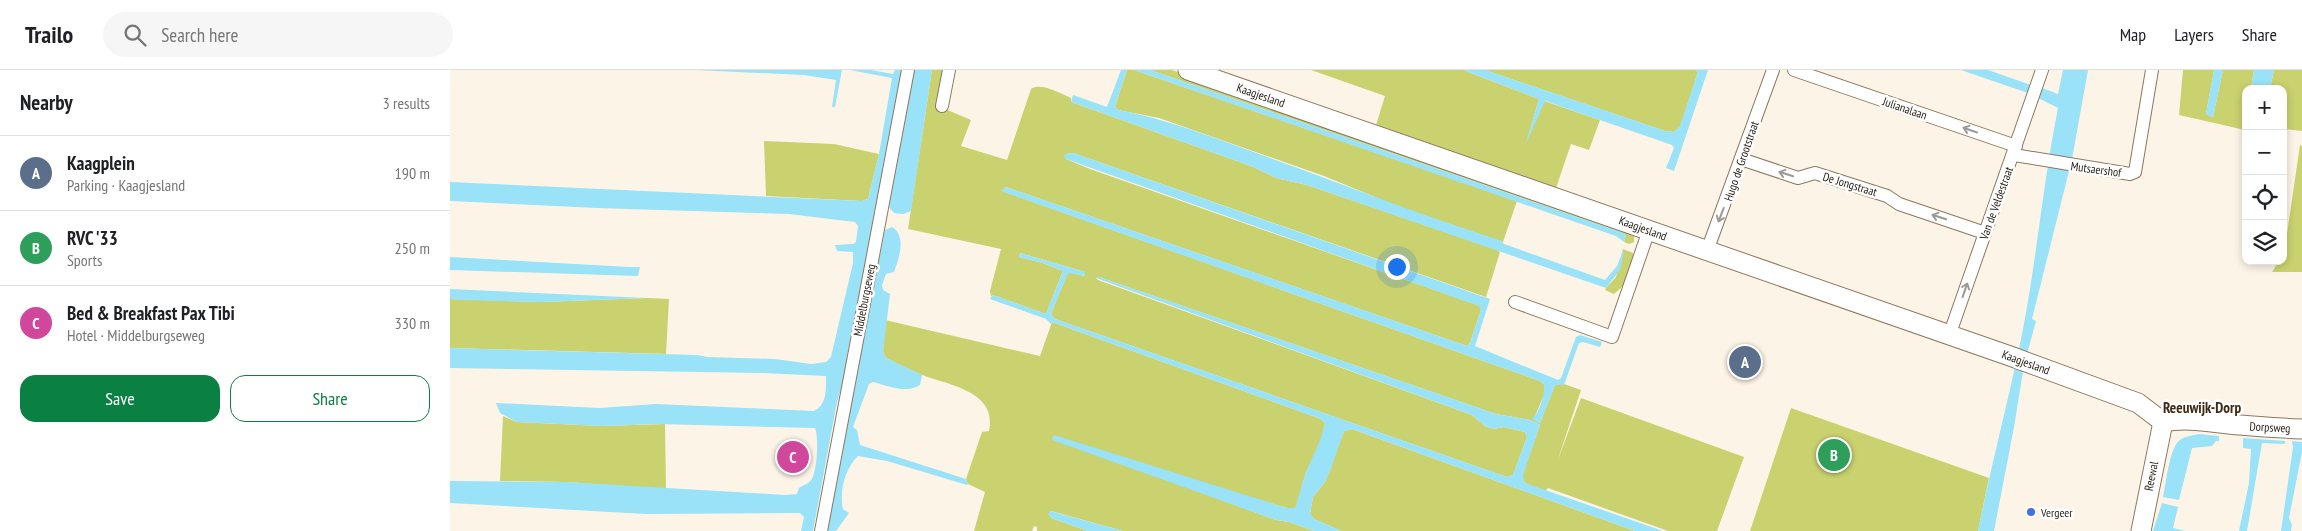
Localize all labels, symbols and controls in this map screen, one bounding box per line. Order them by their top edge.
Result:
search box [103,12,453,57]
text: Trailo [25,19,73,50]
icon: search [121,21,149,49]
text: Search here [161,23,238,47]
text: Map [2120,23,2146,46]
text: Layers [2174,23,2214,46]
text: Share [2242,23,2277,46]
street label: Kaagjesland [1235,80,1287,110]
map controls [2242,85,2287,265]
button: + [2242,85,2287,130]
text: Nearby [20,89,73,116]
text: 3 results [383,93,430,113]
street label: Julianalaan [1880,93,1929,123]
street label: Hugo de Grootstraat [1720,118,1762,203]
one-way arrow [1963,125,1978,134]
button: − [2242,130,2287,175]
text: Kaagplein [67,151,135,175]
street label: Mutsaershof [2070,158,2123,180]
text: A [32,163,40,183]
text: 190 m [395,163,430,183]
street label: Van de Veldestraat [1976,164,2016,242]
one-way arrow [1778,168,1794,178]
street label: De Jongstraat [1821,169,1880,200]
text: Parking · Kaagjesland [67,175,185,195]
button: locate [2242,175,2287,220]
one-way arrow [1716,207,1725,222]
street label: Kaagjesland [1617,212,1669,244]
one-way arrow [1932,212,1947,221]
button: layers [2242,220,2287,265]
text: RVC '33 [67,226,118,250]
text: B [32,238,40,258]
text: 250 m [395,238,430,258]
text: Sports [67,250,102,270]
your location [1384,254,1410,280]
street label: Middelburgseweg [850,263,878,337]
one-way arrow [1961,283,1970,298]
text: Bed & Breakfast Pax Tibi [67,301,235,325]
text: C [32,313,40,333]
text: 330 m [395,313,430,333]
text: Hotel · Middelburgseweg [67,325,205,345]
pin: A [1729,343,1761,381]
street label: Kaagjesland [2000,346,2052,378]
button: Save [20,375,220,422]
button: Share [230,375,430,422]
district label: Reeuwijk-Dorp [2163,398,2241,417]
street label: Dorpsweg [2249,418,2291,436]
pin: B [1818,436,1850,474]
pin: C [777,438,809,476]
street label: Reewal [2141,460,2161,492]
place label: Vergeer [2040,505,2073,520]
marker: Vergeer [2025,506,2037,518]

